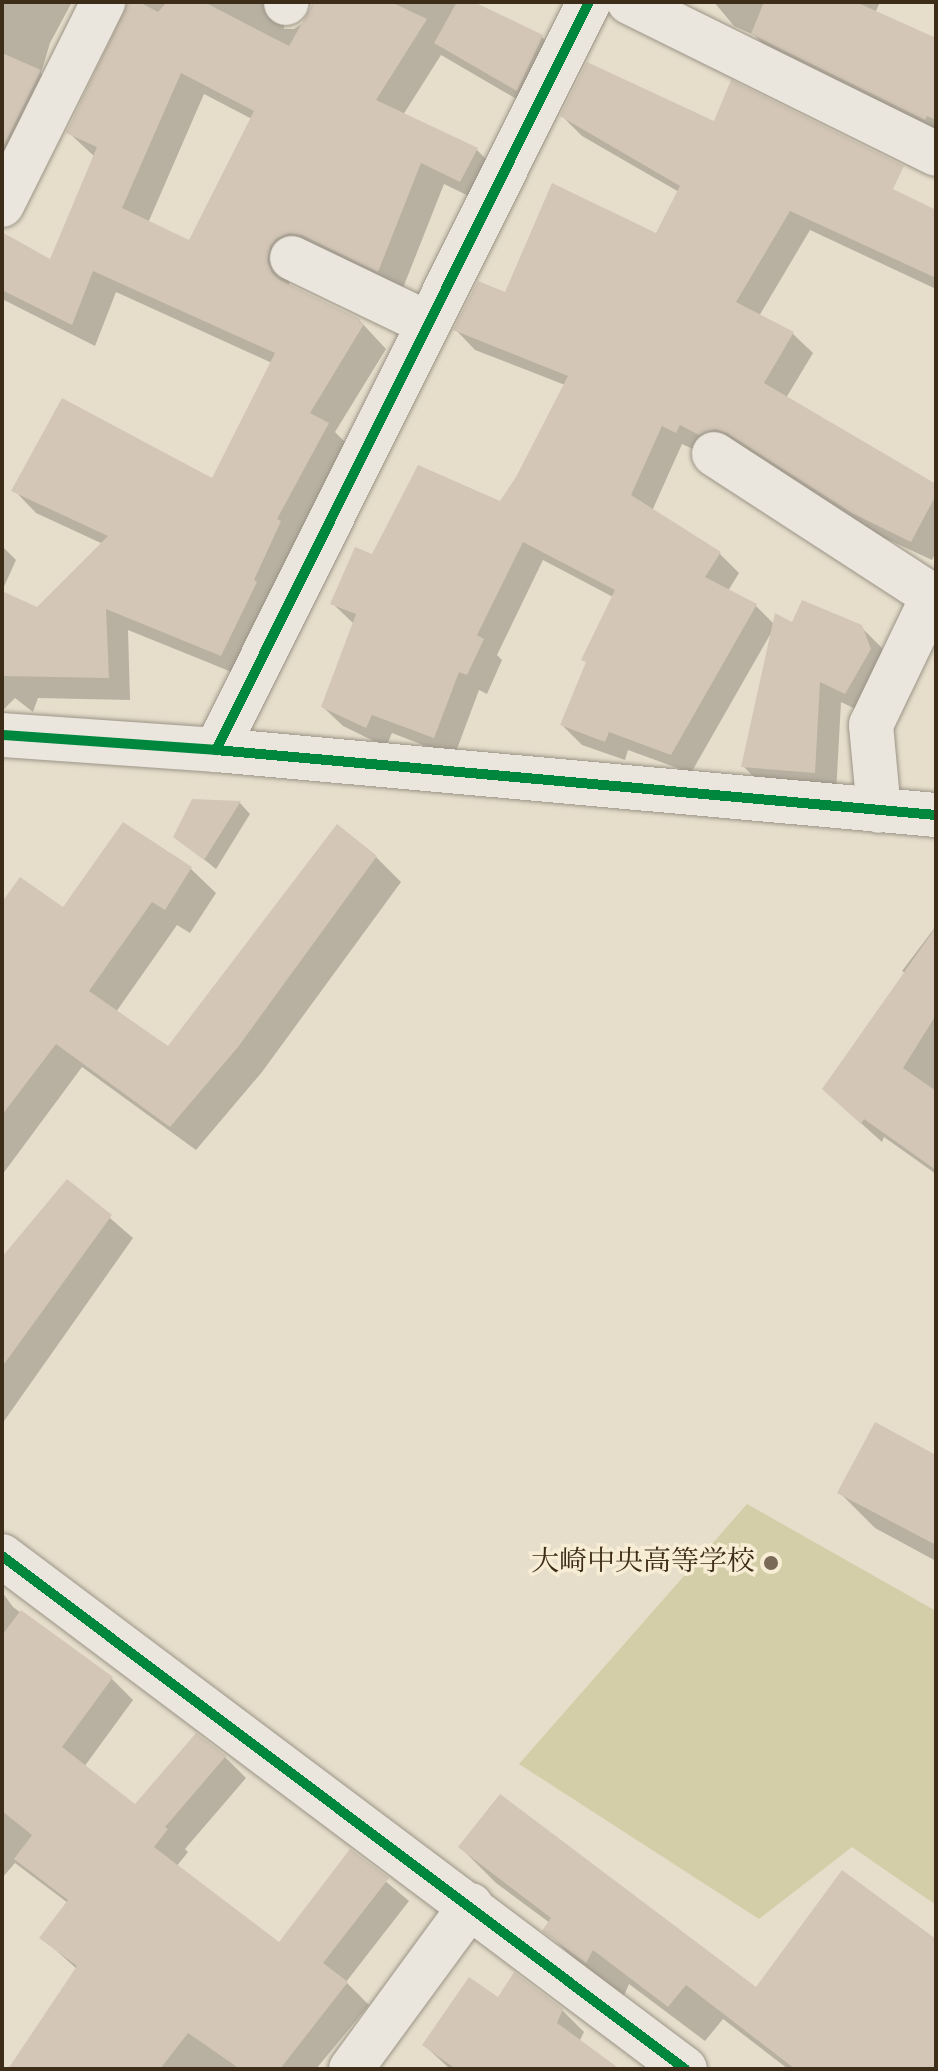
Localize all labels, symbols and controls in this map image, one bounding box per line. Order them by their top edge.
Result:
place label: 大崎中央高等学校 [531,1546,755,1580]
marker: 大崎中央高等学校 [762,1554,780,1572]

